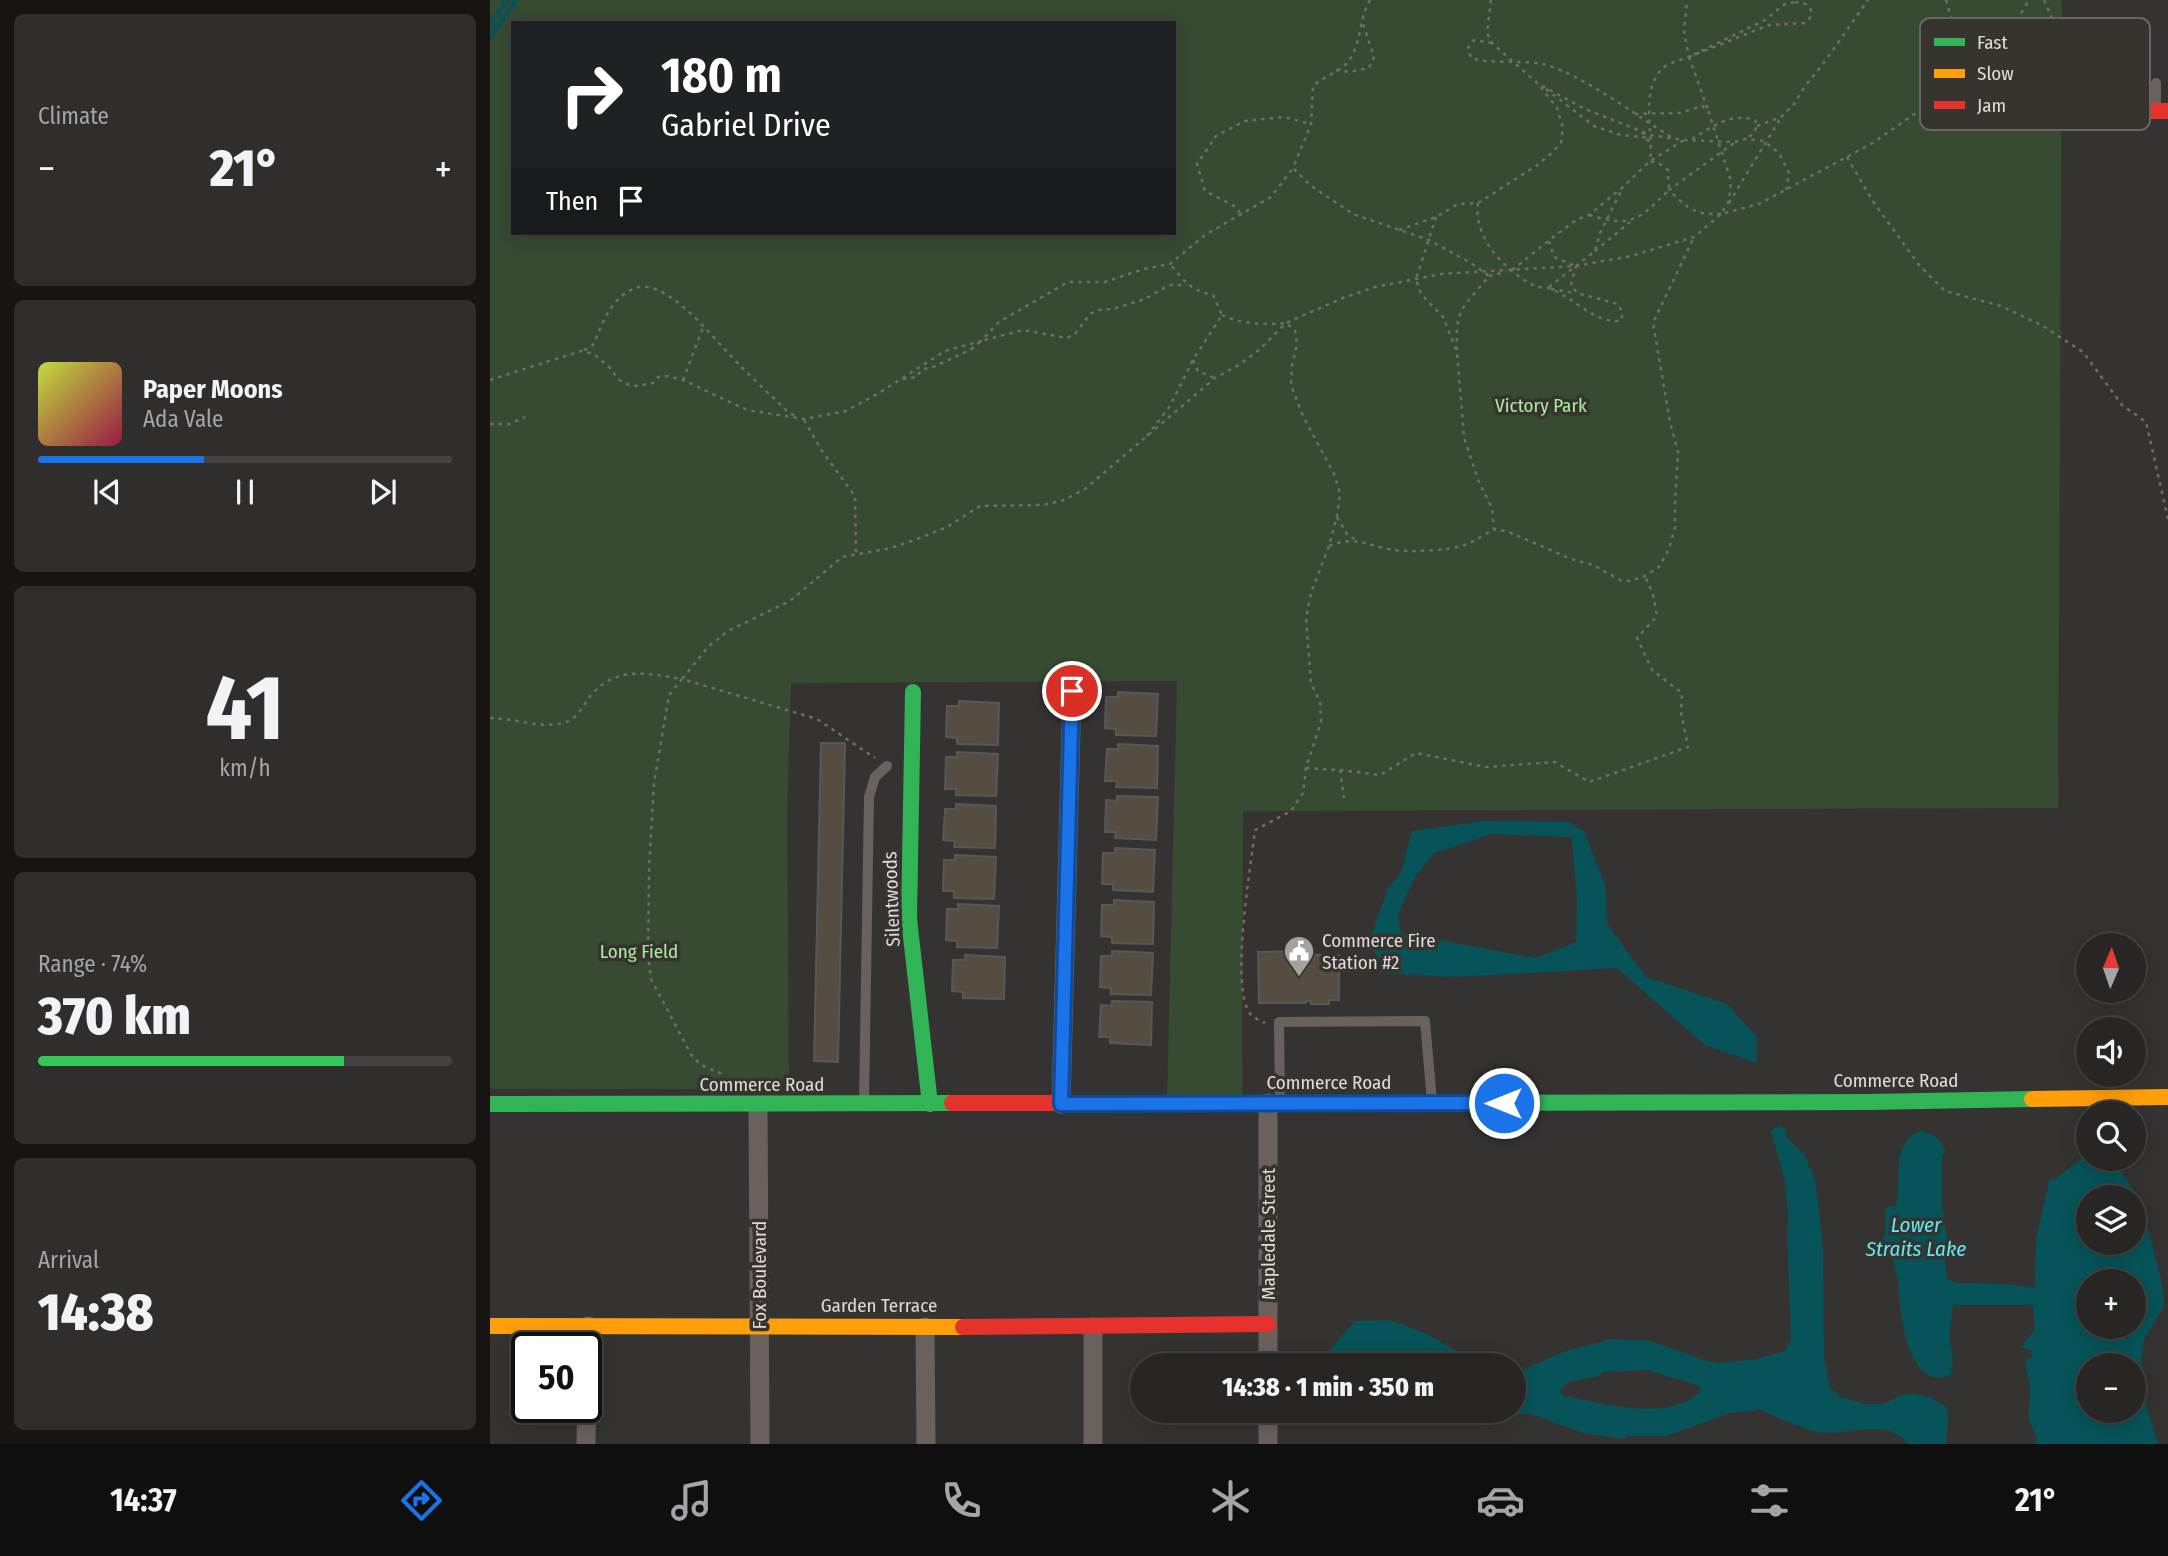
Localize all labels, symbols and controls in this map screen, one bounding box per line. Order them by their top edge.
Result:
legend [1920,18,2150,130]
text: Fast [1977,31,2008,54]
text: 180 m [661,46,782,105]
icon: right [546,49,637,140]
text: Slow [1977,62,2014,85]
text: Jam [1977,94,2006,117]
text: Climate [38,102,109,130]
text: Gabriel Drive [661,106,831,144]
text: 21° [210,137,280,200]
text: − [38,146,55,192]
text: + [435,146,452,192]
icon: arrive [612,182,650,220]
text: Then [546,186,598,217]
text: Paper Moons [143,374,283,405]
park label: Victory Park [1495,394,1587,417]
text: Ada Vale [143,405,223,433]
icon: previous [88,473,126,511]
icon: pause [226,473,264,511]
icon: next [364,473,402,511]
text: 41 [205,654,285,763]
pin [1042,661,1102,721]
icon: arrive [1053,672,1091,710]
text: km/h [219,754,271,782]
street label: Silentwoods [878,851,905,947]
place label: Commerce Fire Station #2 [1322,929,1436,974]
north arrow [2076,933,2146,1003]
map controls [2076,933,2146,1423]
public building icon: Commerce Fire Station #2 [1282,934,1316,978]
park label: Long Field [600,940,678,963]
text: Range · 74% [38,950,147,978]
text: 370 km [38,985,191,1048]
button: sound [2076,1017,2146,1087]
position arrow [1467,1066,1541,1140]
street label: Commerce Road [1834,1069,1958,1092]
street label: Commerce Road [1267,1071,1391,1094]
street label: Commerce Road [700,1073,824,1096]
button: search [2076,1101,2146,1171]
street label: Mapledale Street [1257,1167,1280,1300]
button: layers [2076,1185,2146,1255]
water label: Lower Straits Lake [1865,1212,1966,1262]
street label: Fox Boulevard [748,1221,771,1329]
text: Arrival [38,1246,99,1274]
button: + [2076,1269,2146,1339]
text: 14:38 [38,1281,154,1344]
street label: Garden Terrace [821,1294,937,1317]
speed limit sign: 50 [511,1332,602,1423]
button: − [2076,1353,2146,1423]
text: 14:38 · 1 min · 350 m [1222,1372,1434,1403]
icon: directions [397,1476,446,1525]
icon: music [667,1476,716,1525]
icon: phone [937,1476,986,1525]
icon: climate [1206,1476,1255,1525]
icon: car [1476,1476,1525,1525]
icon: filters [1745,1476,1794,1525]
text: 14:37 [110,1481,177,1519]
text: 21° [2015,1481,2058,1519]

